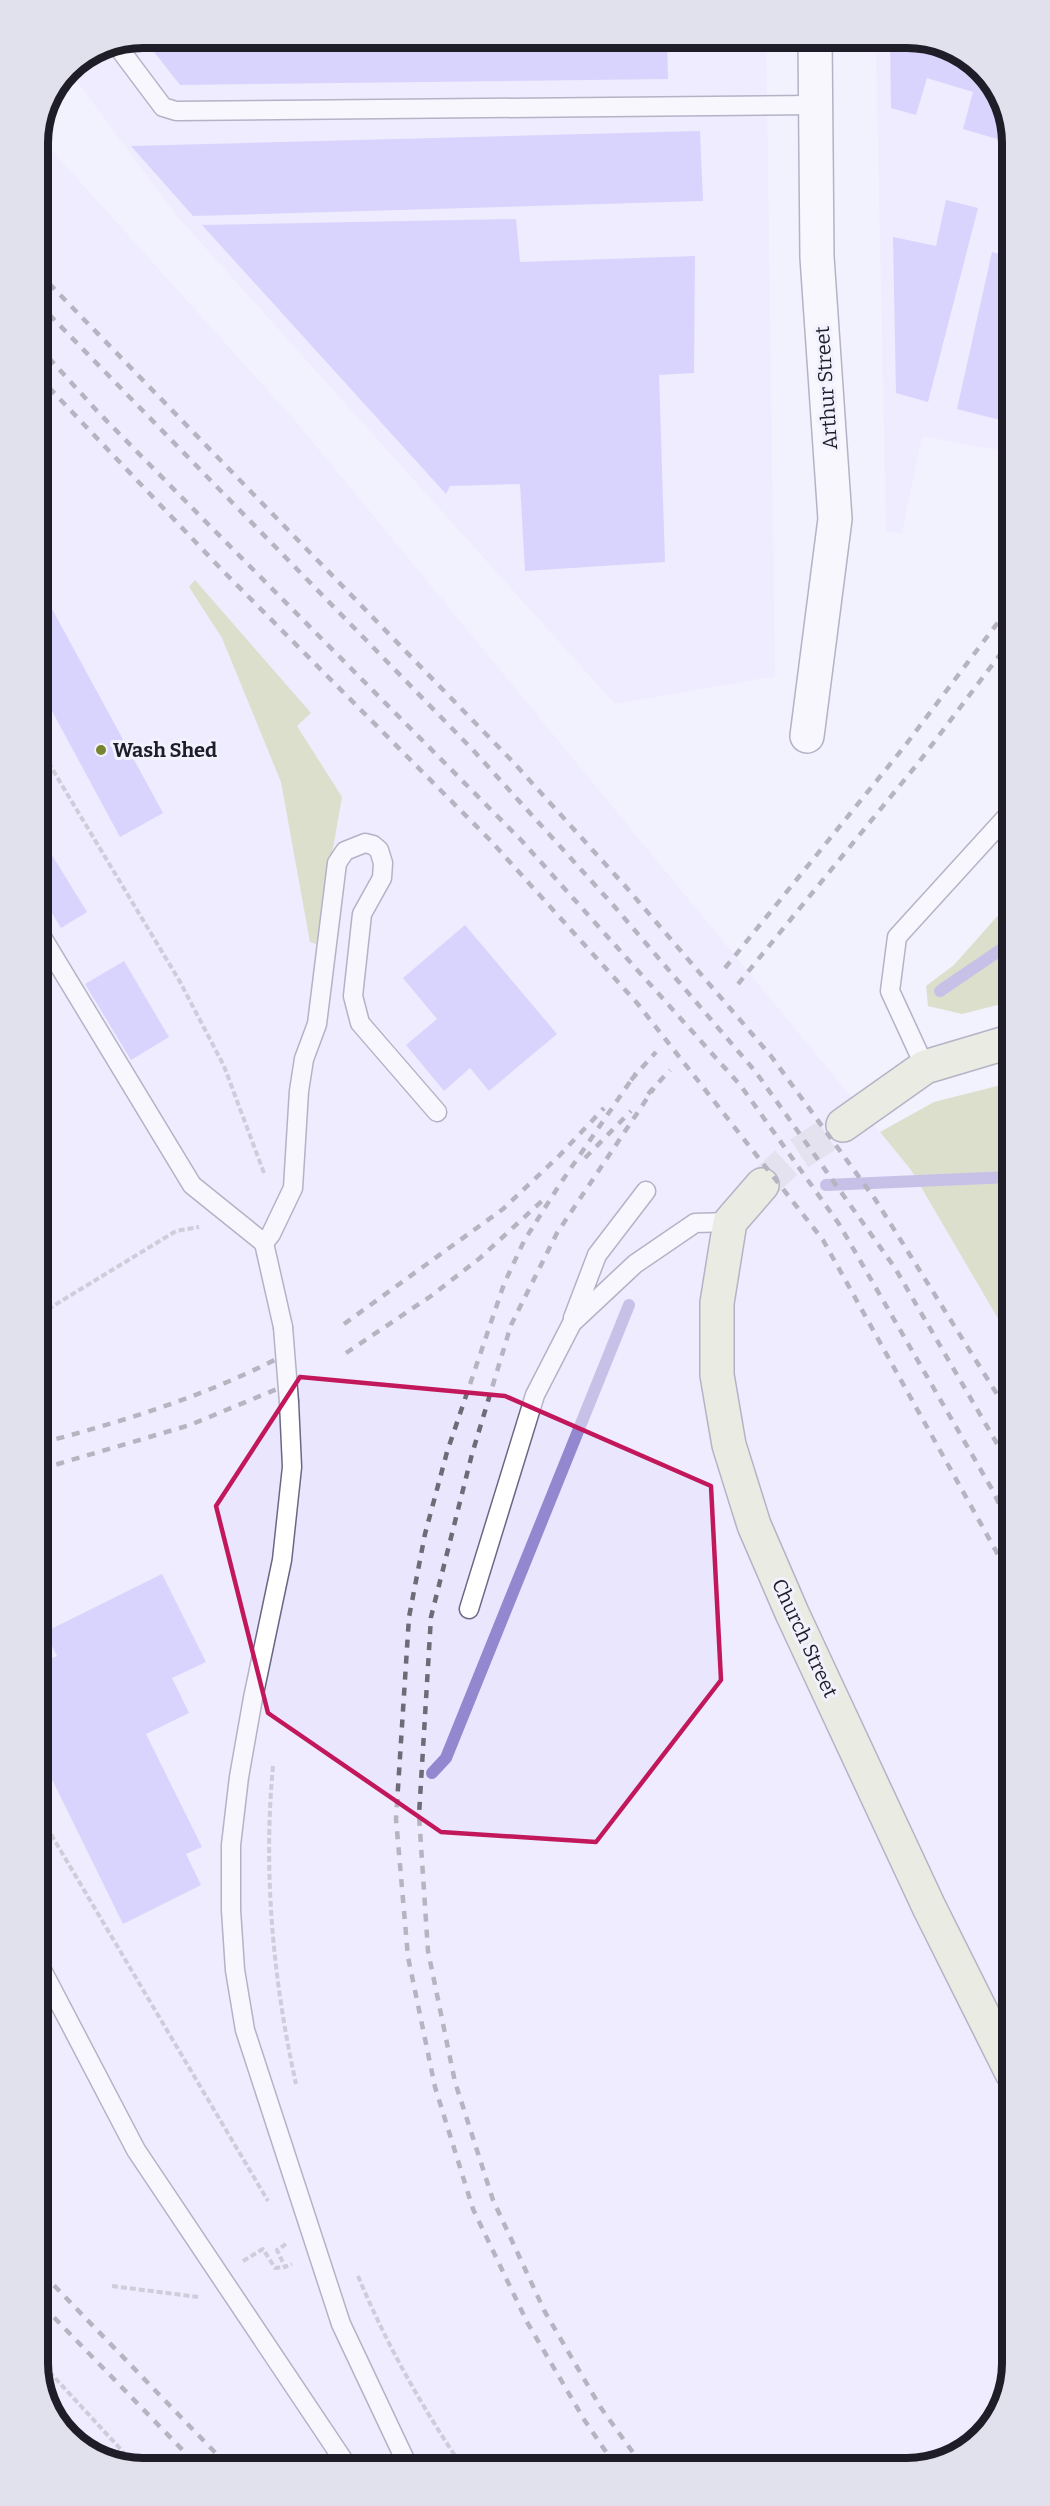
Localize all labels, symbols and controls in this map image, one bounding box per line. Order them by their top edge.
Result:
street label: Arthur Street [810,325,842,451]
place label: Wash Shed [113,738,217,762]
marker: Wash Shed [94,743,108,757]
street label: Church Street [767,1575,843,1701]

